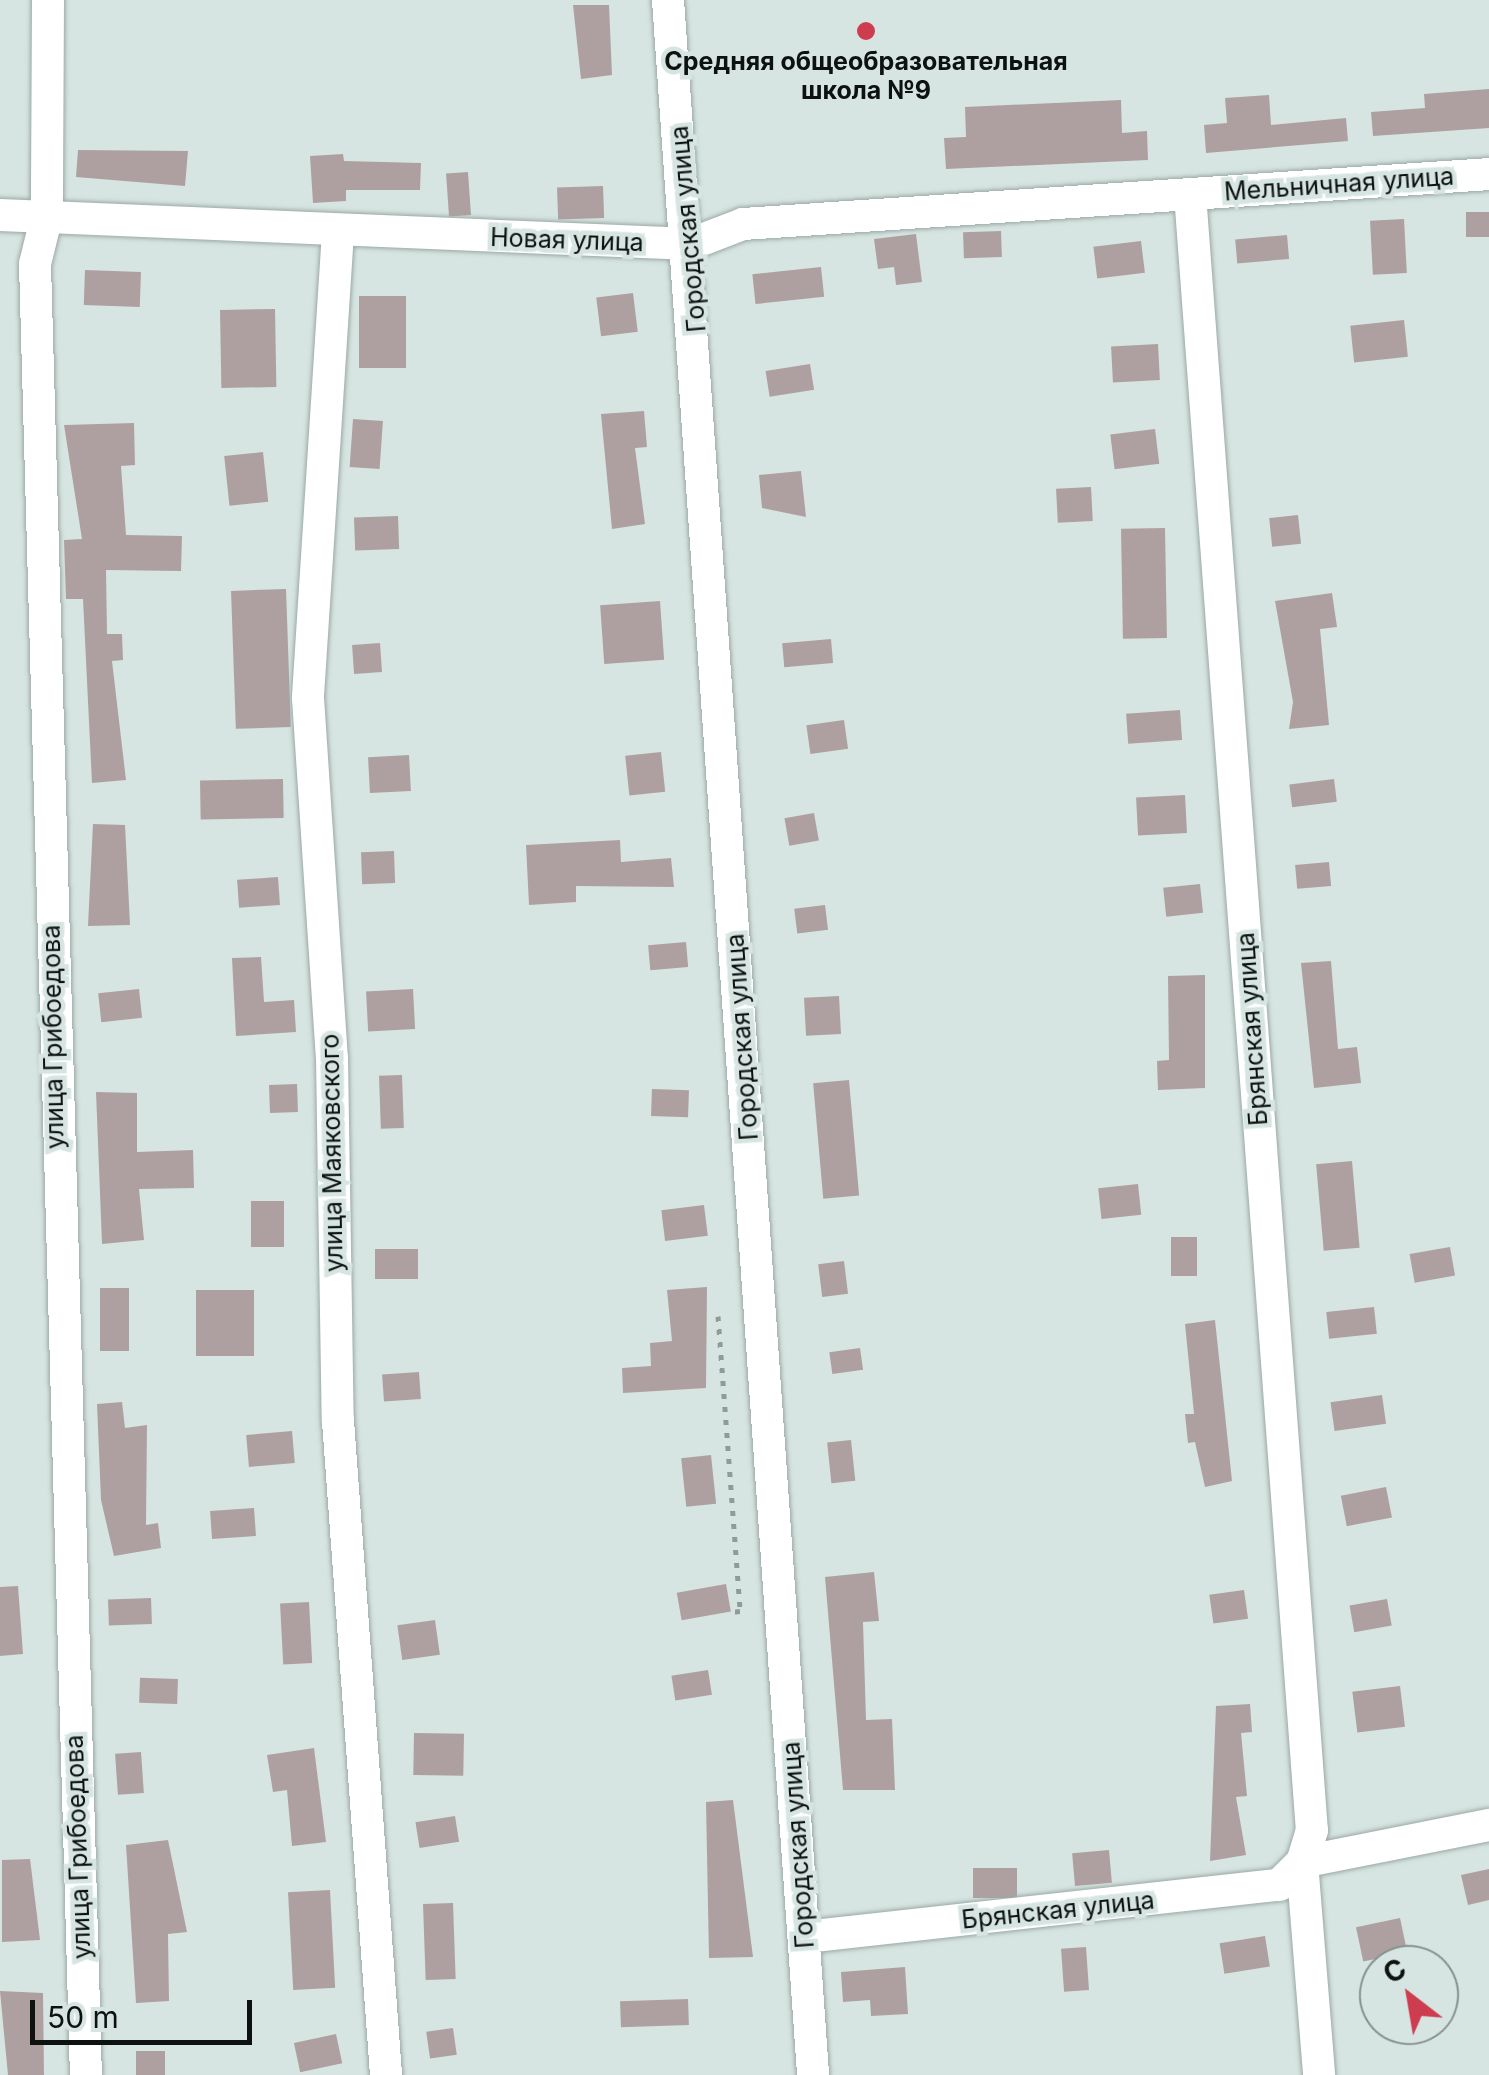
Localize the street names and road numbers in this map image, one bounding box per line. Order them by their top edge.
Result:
street label: Городская улица [664,124,712,334]
street label: Мельничная улица [1223,161,1455,207]
street label: Новая улица [490,222,644,258]
street label: улица Грибоедова [36,925,70,1149]
street label: Брянская улица [1230,931,1274,1127]
street label: Городская улица [720,933,764,1141]
street label: улица Маяковского [315,1034,349,1272]
street label: улица Грибоедова [59,1734,97,1960]
street label: Городская улица [776,1741,820,1949]
street label: Брянская улица [960,1885,1156,1935]

